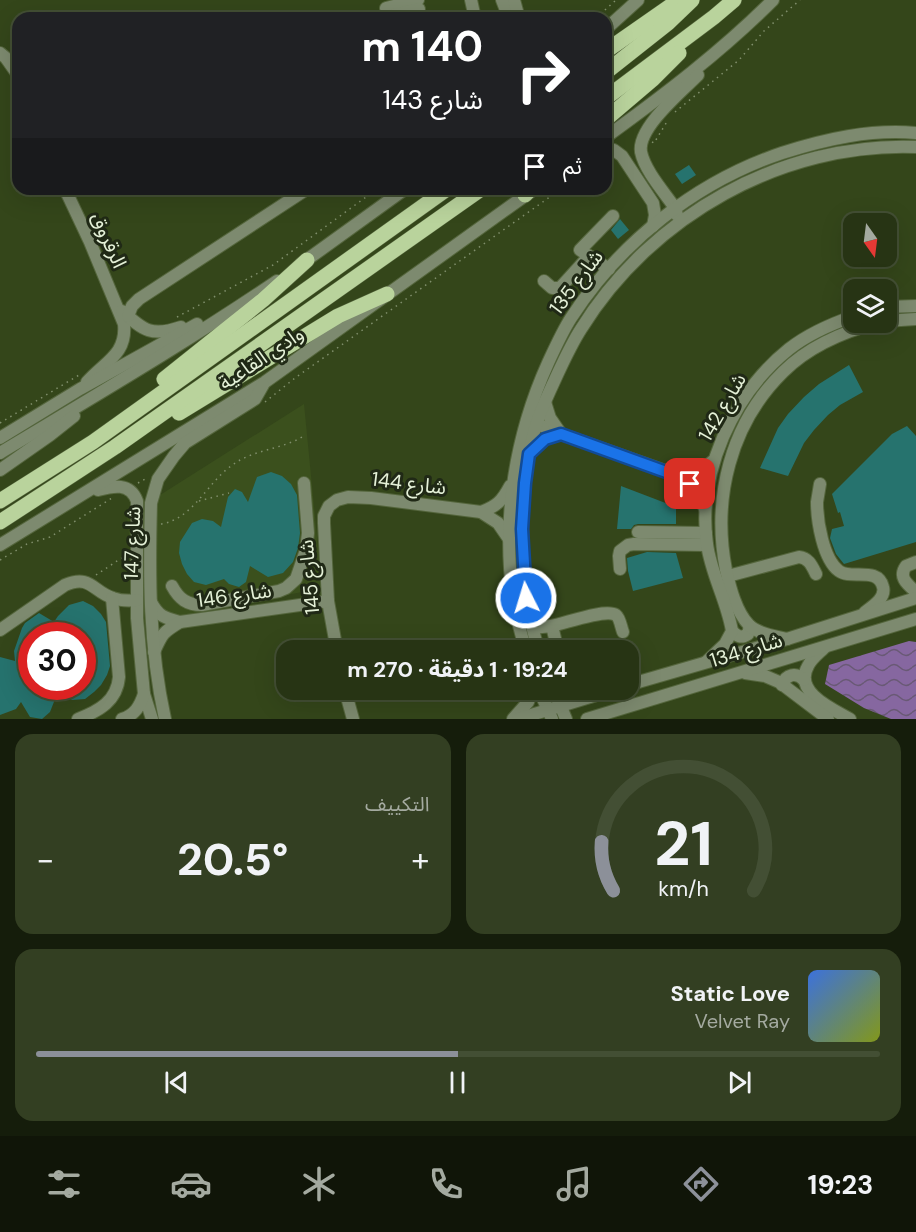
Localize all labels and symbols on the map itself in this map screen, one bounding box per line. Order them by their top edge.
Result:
street label: الرقروق [85,208,133,272]
north arrow [843,213,897,267]
street label: شارع 135 [543,244,610,321]
street label: وادي القاعية [214,320,310,398]
street label: شارع 142 [692,368,754,447]
pin [664,458,715,509]
street label: شارع 144 [370,466,448,502]
street label: شارع 147 [118,506,148,580]
street label: شارع 145 [293,538,327,615]
position arrow [494,566,558,630]
street label: شارع 146 [195,577,273,615]
speed limit sign: 30 [18,622,96,700]
street label: شارع 134 [707,627,786,675]

